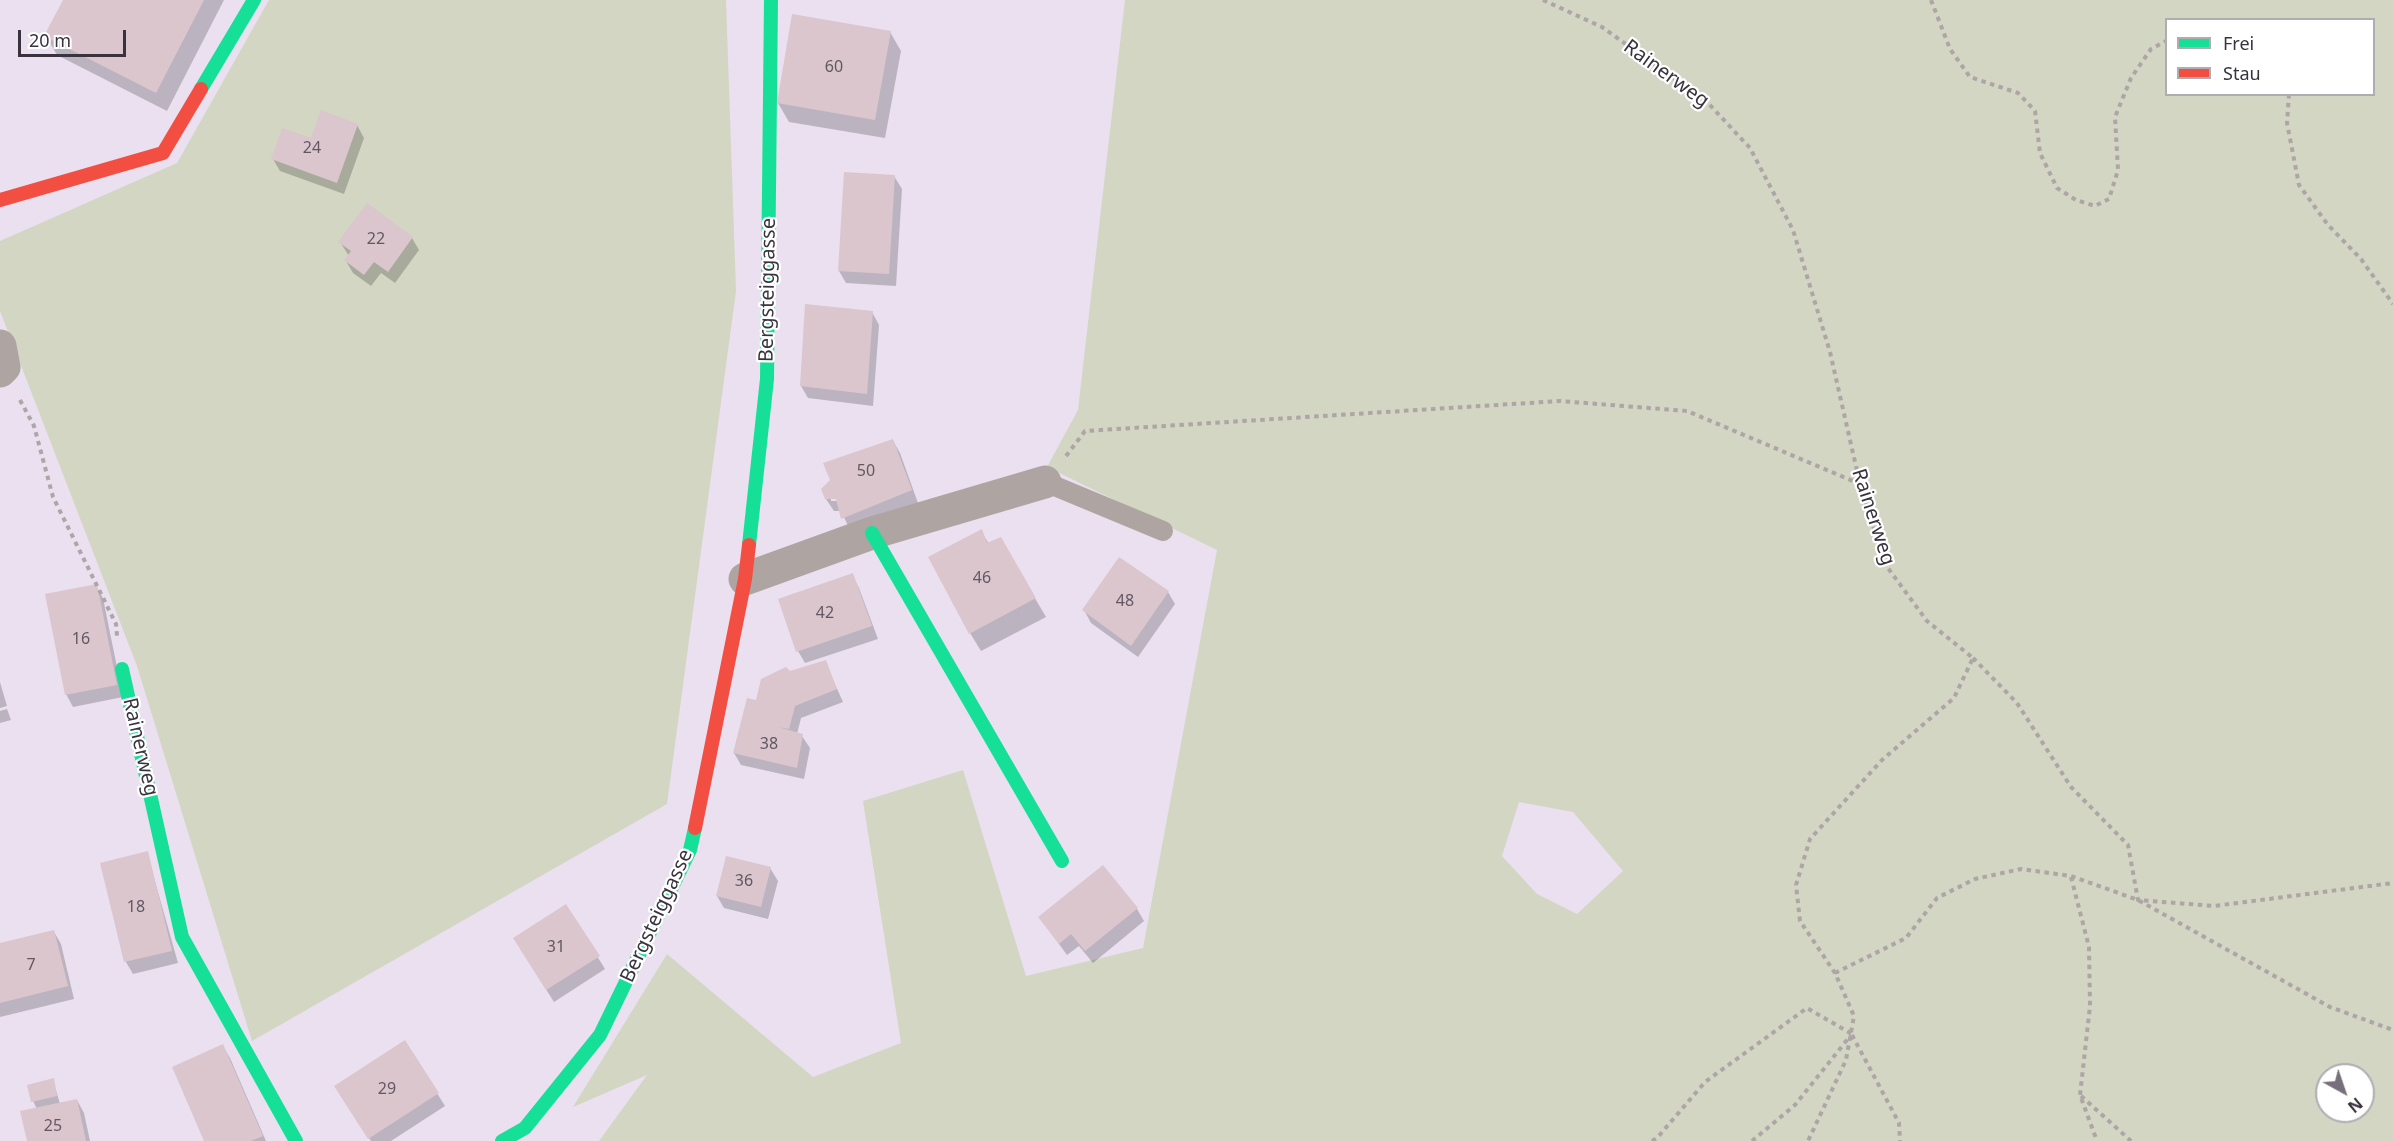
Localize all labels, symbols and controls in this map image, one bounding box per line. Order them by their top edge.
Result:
scale bar [21,18,129,56]
legend [2165,18,2375,96]
text: 20 m [29,28,71,52]
text: Frei [2223,31,2254,55]
street label: Rainerweg [1618,35,1714,113]
house number: 60 [825,57,843,77]
text: Stau [2223,61,2261,85]
house number: 24 [303,138,321,158]
street label: Bergsteiggasse [755,218,781,362]
house number: 22 [367,229,385,249]
house number: 50 [857,461,875,481]
street label: Rainerweg [1846,466,1900,568]
house number: 46 [973,568,991,588]
house number: 48 [1116,591,1134,611]
house number: 42 [816,603,834,623]
house number: 16 [72,629,90,649]
street label: Rainerweg [117,696,163,798]
house number: 38 [760,734,778,754]
street label: Bergsteiggasse [616,846,698,986]
house number: 36 [735,871,753,891]
house number: 18 [127,897,145,917]
house number: 31 [547,937,565,957]
house number: 7 [26,955,36,975]
north arrow [2315,1063,2375,1123]
house number: 29 [378,1079,396,1099]
text: N [2343,1093,2367,1118]
house number: 25 [44,1116,62,1136]

